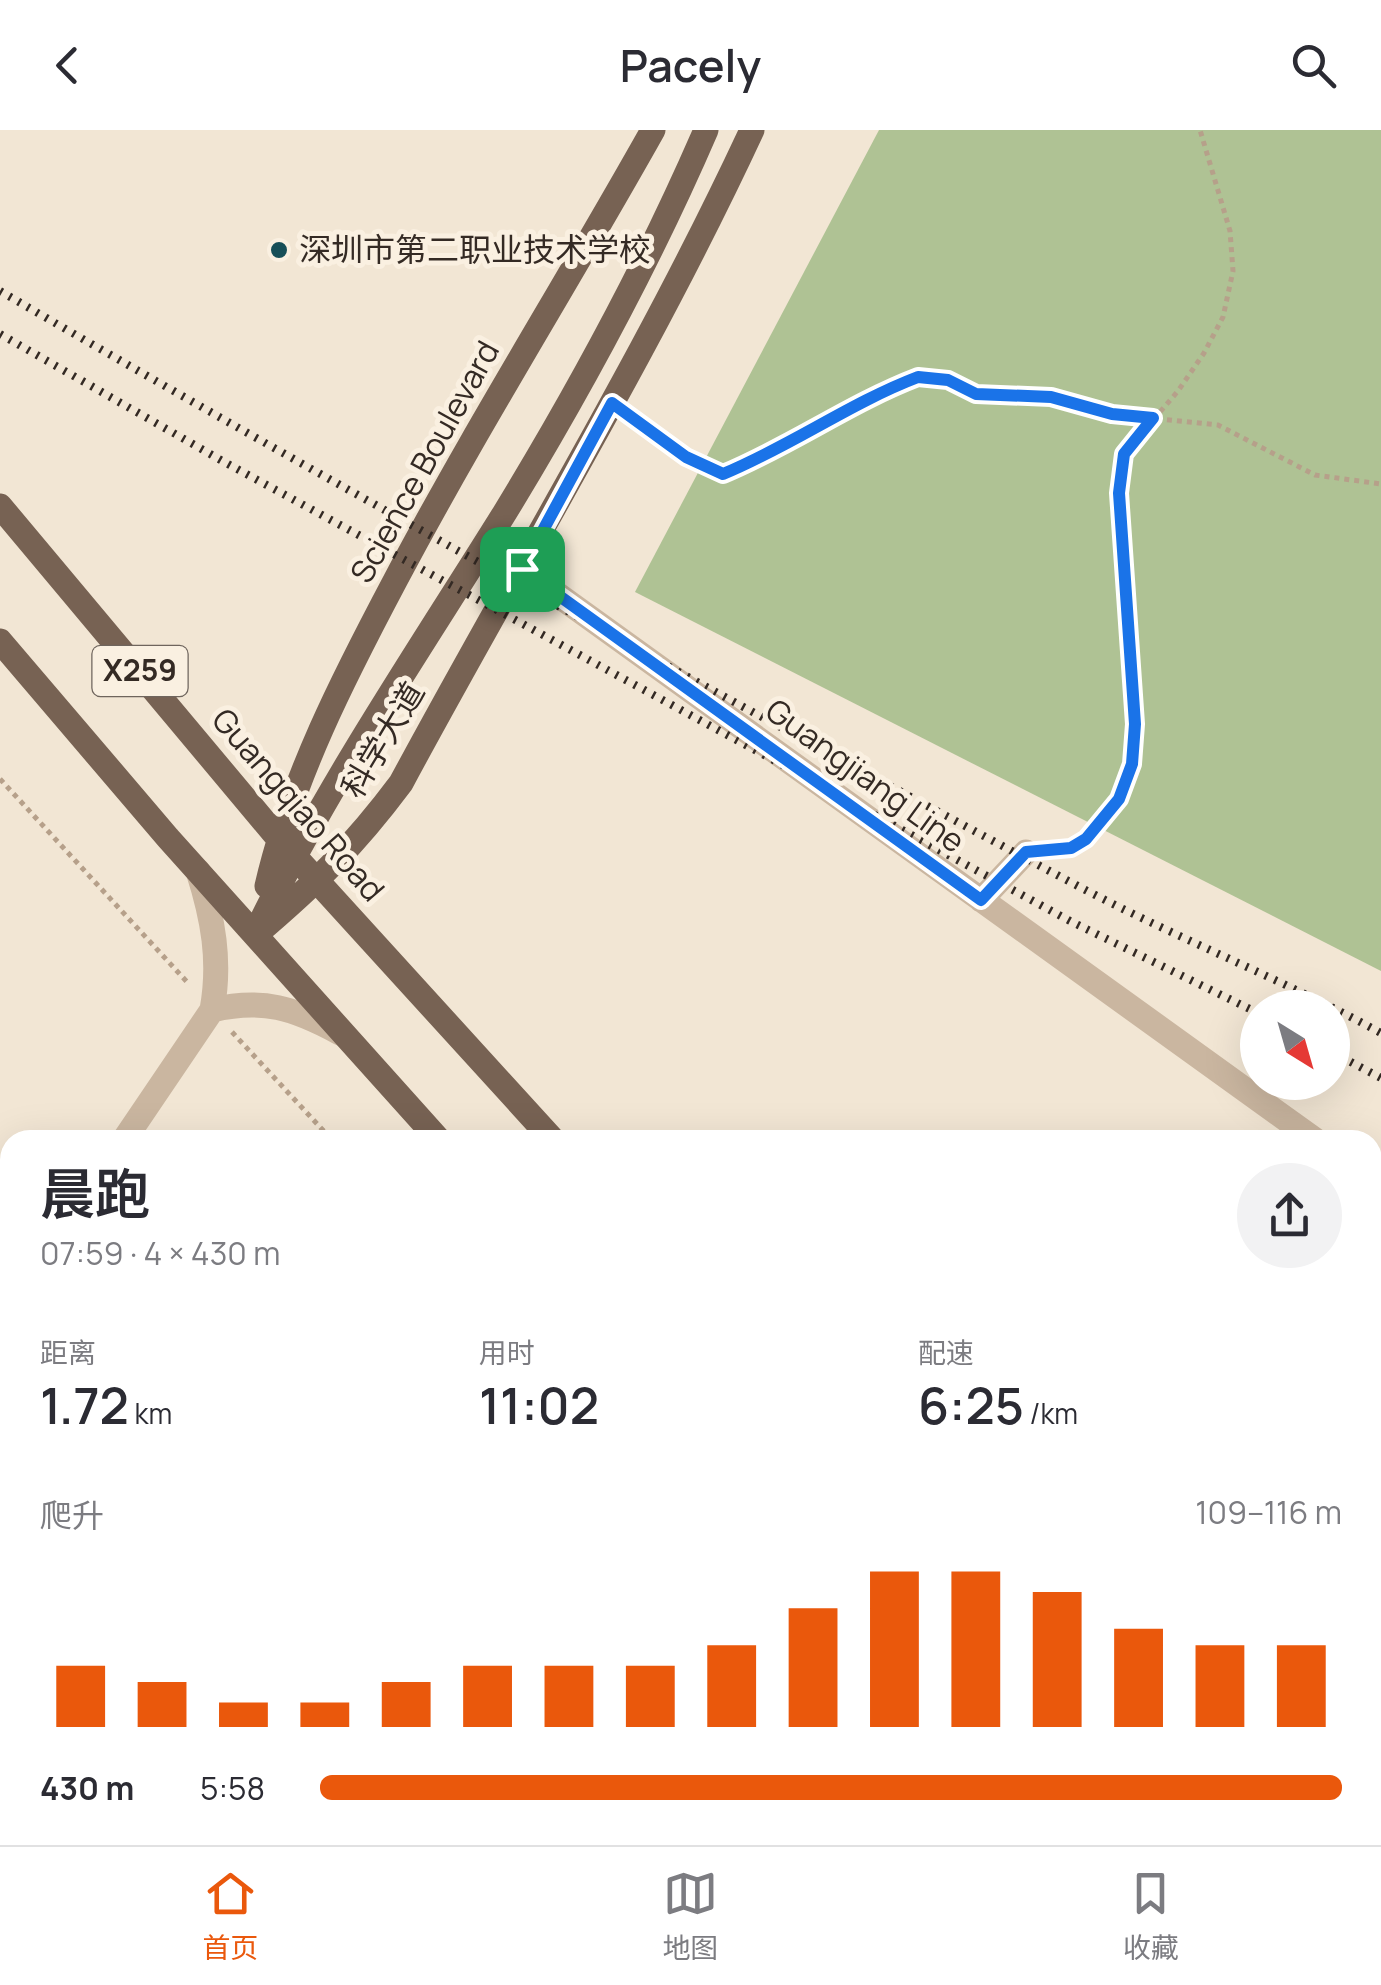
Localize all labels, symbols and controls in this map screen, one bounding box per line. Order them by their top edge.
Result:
text: Pacely [620,34,761,96]
icon: back [40,38,95,93]
icon: search [1286,38,1341,93]
place label: 深圳市第二职业技术学校 [299,227,651,271]
marker: 深圳市第二职业技术学校 [268,239,290,261]
street label: Science Boulevard [339,333,509,590]
pin [480,527,565,612]
icon: arrive [495,542,550,597]
road number: X259 [92,646,188,696]
street label: 科学大道 [330,673,434,806]
street label: Guangjiang Line [757,688,974,862]
street label: Guangqiao Road [203,698,395,910]
north arrow [1240,990,1350,1100]
map controls [1240,990,1350,1100]
text: 晨跑 [40,1155,150,1231]
button: share [1237,1163,1342,1268]
text: 07:59 · 4 × 430 m [40,1231,280,1275]
text: 距离 [40,1333,96,1371]
text: 用时 [479,1333,535,1371]
text: 配速 [918,1333,974,1371]
text: 1.72 [40,1371,129,1439]
text: 11:02 [479,1371,599,1439]
text: 6:25 [918,1371,1024,1439]
text: km [129,1394,172,1432]
text: /km [1024,1394,1078,1432]
text: 109–116 m [1195,1490,1342,1534]
text: 爬升 [40,1493,104,1537]
text: 430 m [40,1766,134,1810]
text: 5:58 [200,1766,265,1810]
tab: 首页 [202,1866,258,1966]
tab: 地图 [662,1866,719,1966]
tab: 收藏 [1123,1866,1179,1966]

